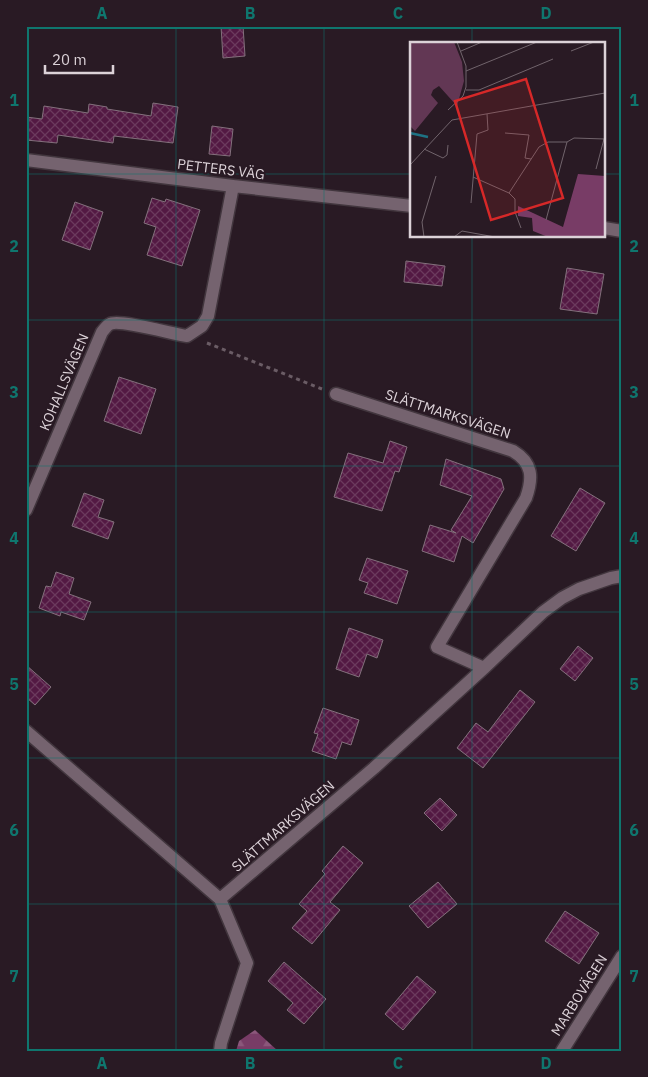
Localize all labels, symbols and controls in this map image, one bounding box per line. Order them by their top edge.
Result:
text: A [97,3,108,23]
text: B [245,3,256,23]
text: C [393,3,403,23]
text: D [540,3,552,23]
scale bar [45,42,112,74]
inset map [410,42,606,238]
text: 20 m [52,50,87,69]
text: 1 [9,90,19,110]
text: 1 [629,90,639,110]
street label: PETTERS VÄG [176,155,266,183]
text: 2 [9,236,19,256]
text: 2 [629,236,639,256]
street label: KOHALLSVÄGEN [35,331,93,433]
text: 3 [9,382,19,402]
text: 3 [629,382,639,402]
street label: SLÄTTMARKSVÄGEN [383,385,513,443]
text: 4 [9,528,19,548]
text: 4 [629,528,639,548]
text: 5 [9,674,19,694]
text: 5 [629,674,639,694]
street label: SLÄTTMARKSVÄGEN [228,776,338,876]
text: 6 [9,820,19,840]
text: 6 [629,820,639,840]
street label: MARBOVÄGEN [547,951,611,1039]
text: 7 [9,966,19,986]
text: 7 [629,966,639,986]
text: A [97,1053,108,1073]
text: B [245,1053,256,1073]
text: C [393,1053,403,1073]
text: D [540,1053,552,1073]

